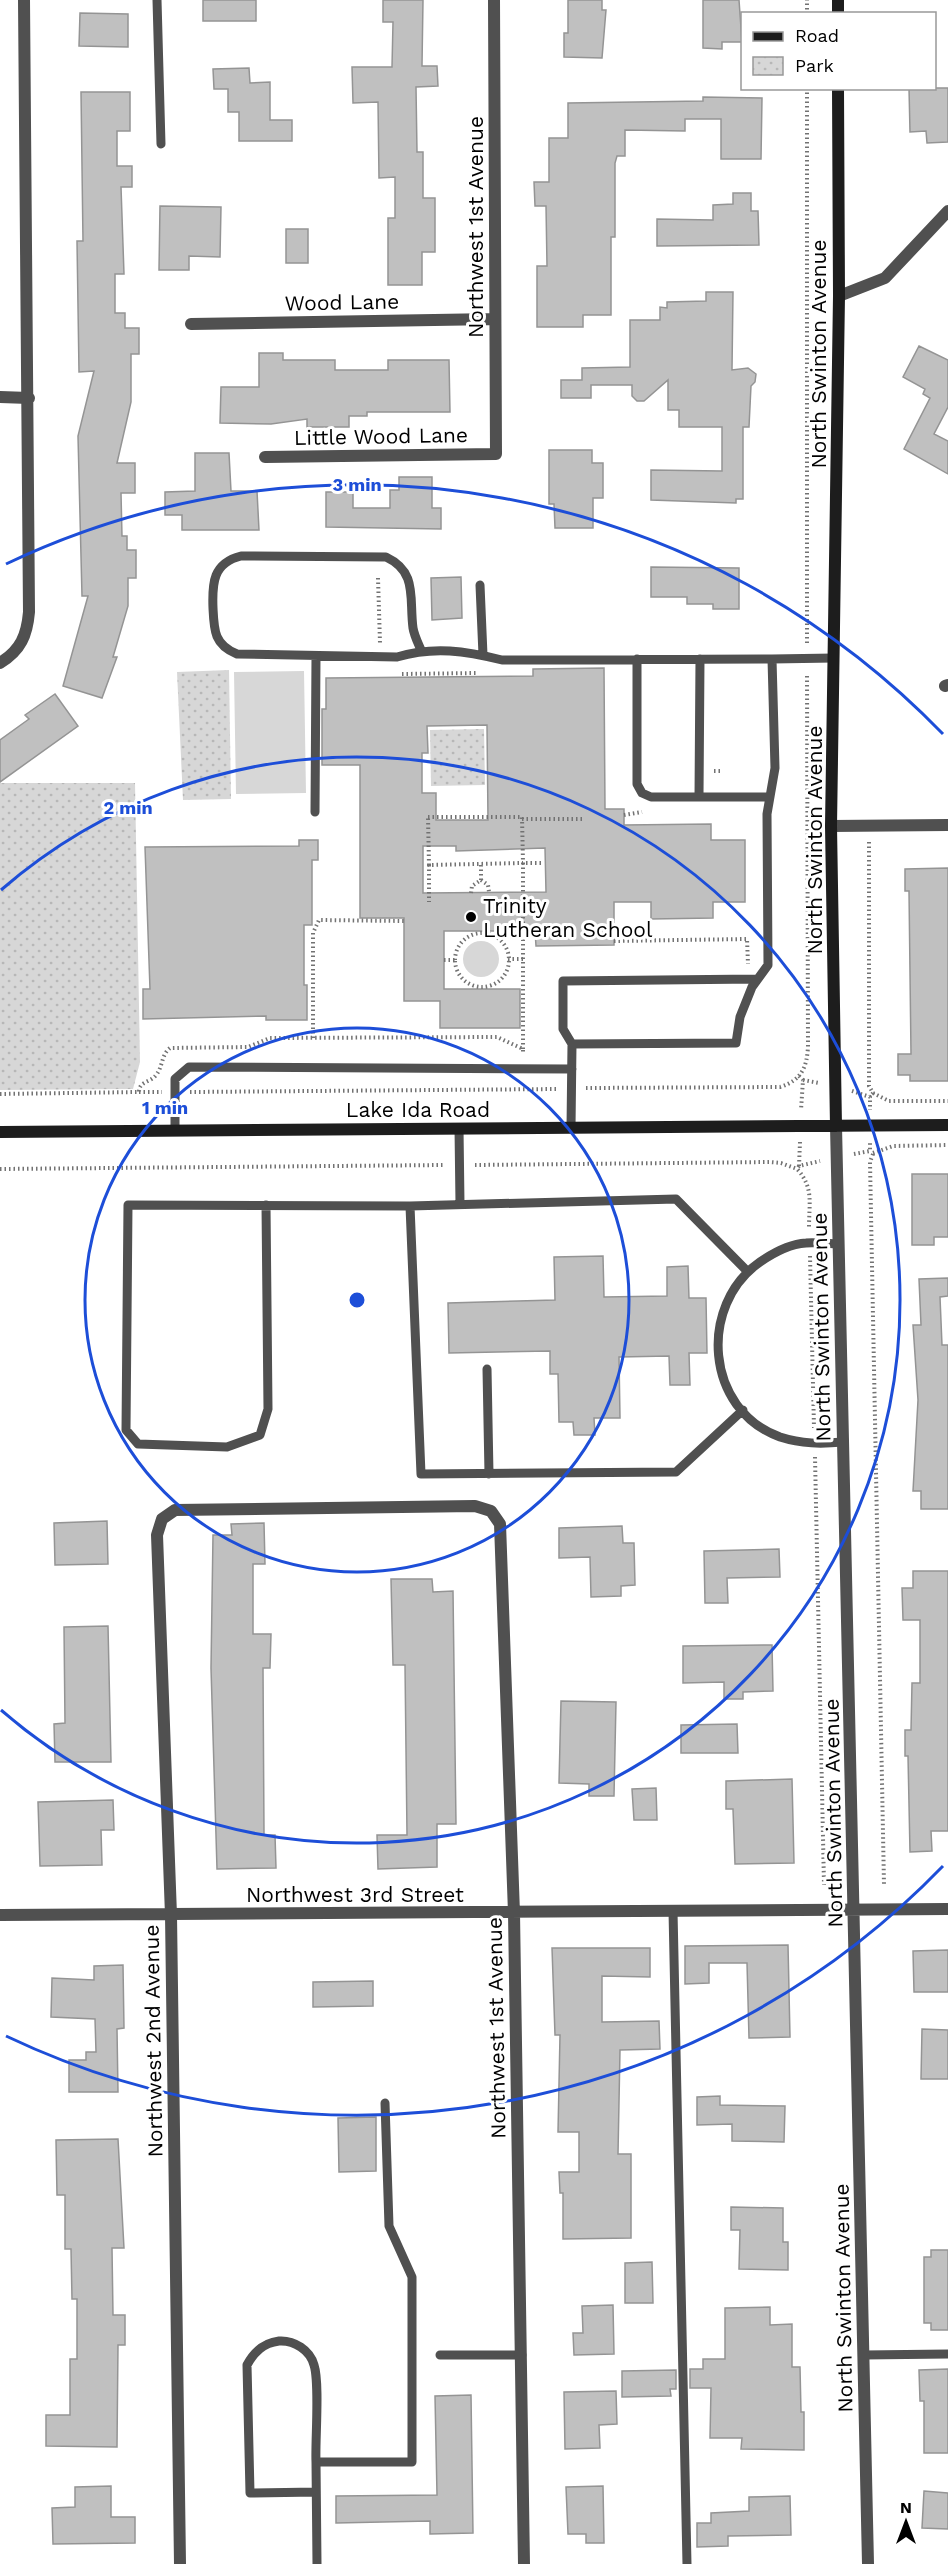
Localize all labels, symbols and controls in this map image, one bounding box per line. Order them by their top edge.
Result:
legend [741,12,936,90]
text: Road [795,25,839,46]
text: Park [795,55,834,76]
street label: Northwest 1st Avenue [463,116,488,338]
street label: North Swinton Avenue [806,239,831,469]
street label: Wood Lane [285,289,399,315]
street label: Little Wood Lane [294,422,468,450]
text: 3 min [332,474,382,495]
street label: North Swinton Avenue [802,725,827,955]
text: 2 min [103,797,153,818]
place label: Trinity Lutheran School [483,893,653,942]
marker: Trinity Lutheran School [464,910,478,924]
text: 1 min [142,1097,188,1118]
street label: Lake Ida Road [346,1097,490,1122]
street label: North Swinton Avenue [807,1212,835,1442]
centre of rings [347,1290,367,1310]
street label: North Swinton Avenue [819,1698,847,1928]
street label: Northwest 3rd Street [246,1882,464,1907]
street label: Northwest 1st Avenue [482,1917,510,2139]
street label: Northwest 2nd Avenue [138,1924,168,2158]
street label: North Swinton Avenue [829,2183,857,2413]
north arrow [876,2492,936,2552]
text: N [900,2498,912,2517]

